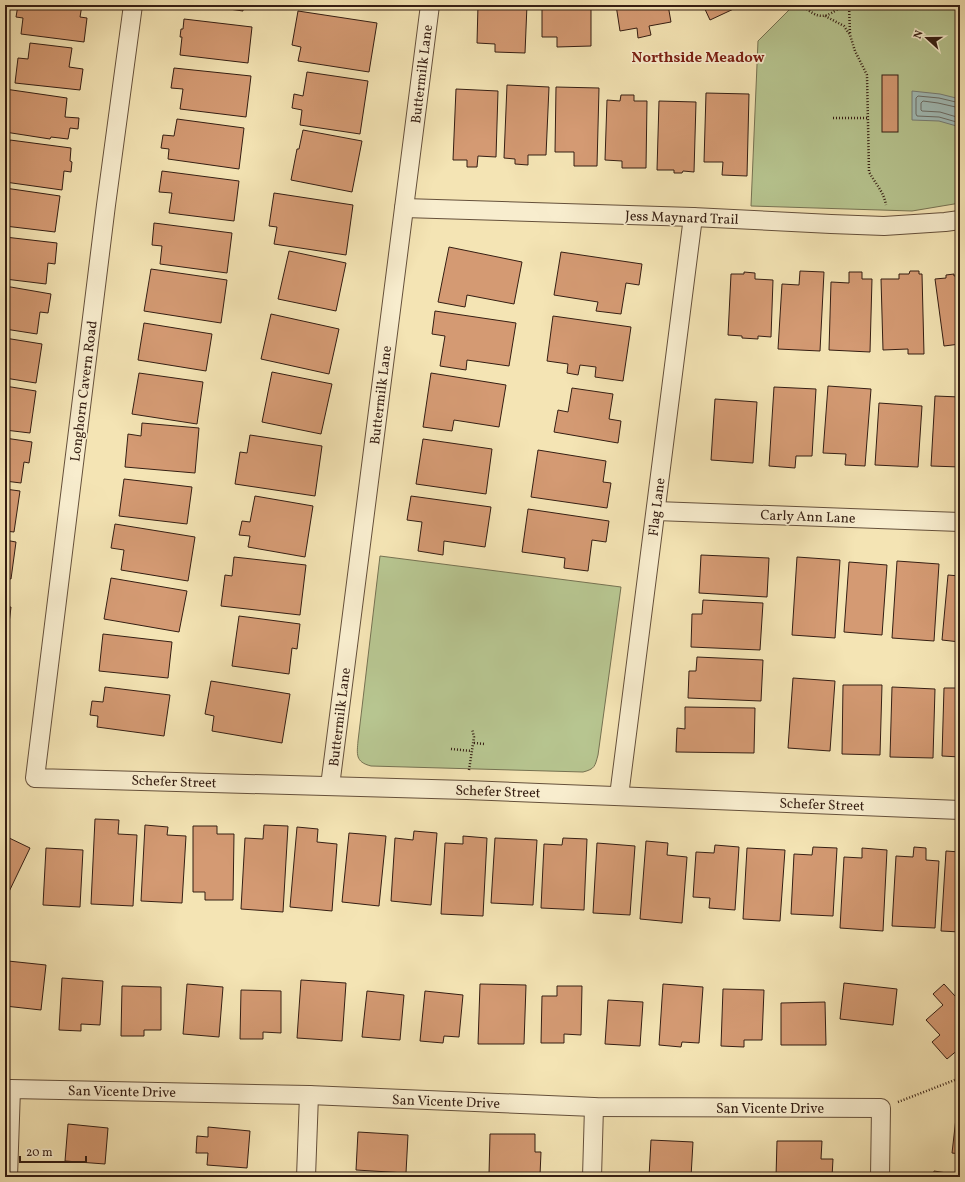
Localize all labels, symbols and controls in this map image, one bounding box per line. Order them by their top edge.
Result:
north arrow [907,18,947,58]
street label: Buttermilk Lane [407,23,438,125]
text: N [911,29,927,41]
district label: Northside Meadow [632,48,765,69]
street label: Jess Maynard Trail [625,207,739,230]
street label: Longhorn Cavern Road [66,320,103,463]
street label: Buttermilk Lane [366,344,397,446]
street label: Flag Lane [644,477,671,538]
street label: Carly Ann Lane [760,506,856,529]
street label: Buttermilk Lane [325,666,356,768]
street label: Schefer Street [131,772,217,793]
street label: Schefer Street [455,782,541,803]
street label: Schefer Street [779,795,865,816]
street label: San Vicente Drive [68,1082,177,1103]
street label: San Vicente Drive [392,1091,501,1114]
street label: San Vicente Drive [716,1100,824,1119]
scale bar [20,1138,86,1164]
text: 20 m [26,1145,53,1161]

